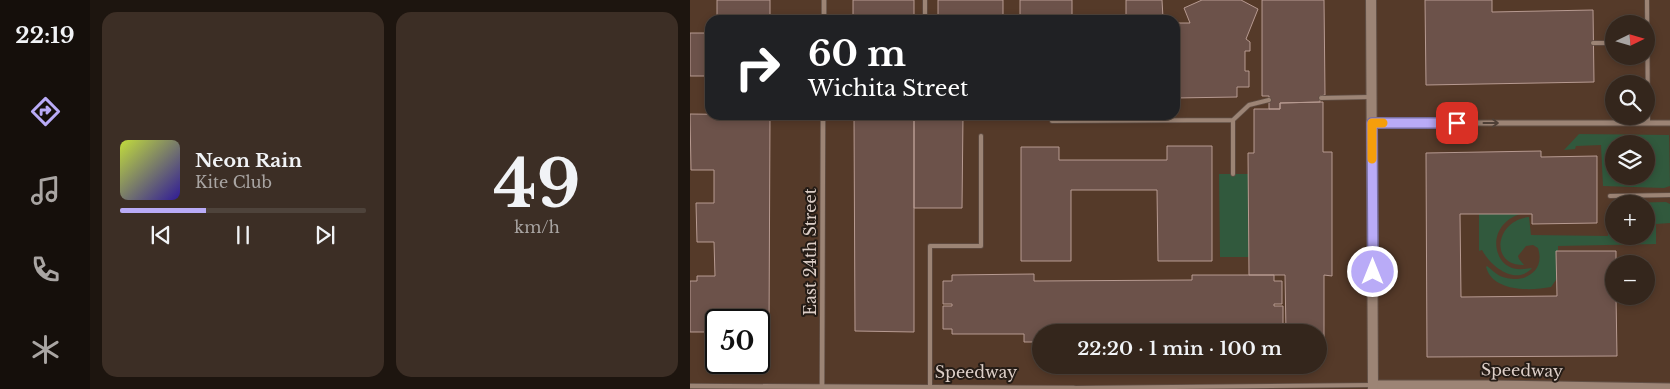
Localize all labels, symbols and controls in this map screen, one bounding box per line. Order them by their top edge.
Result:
north arrow [1605,15,1655,65]
map controls [1605,15,1655,305]
text: 22:19 [15,22,75,49]
text: 60 m [808,32,906,75]
icon: right [725,35,790,100]
text: Wichita Street [808,75,968,102]
button: search [1605,75,1655,125]
icon: directions [28,94,63,129]
pin [1436,102,1478,144]
icon: arrive [1443,109,1471,137]
one-way arrow [1482,118,1499,128]
button: layers [1605,135,1655,185]
text: 49 [494,144,580,225]
text: Neon Rain [195,149,302,172]
text: Kite Club [195,172,272,192]
icon: music [28,173,63,208]
street label: East 24th Street [800,188,820,316]
button: + [1605,195,1655,245]
text: km/h [514,217,560,237]
icon: previous [147,221,175,249]
icon: pause [229,221,257,249]
icon: next [311,221,339,249]
position arrow [1346,245,1398,297]
icon: phone [28,252,63,287]
button: − [1605,255,1655,305]
speed limit sign: 50 [705,309,770,374]
icon: climate [28,332,63,367]
text: 22:20 · 1 min · 100 m [1077,337,1282,360]
street label: Speedway [1481,359,1564,381]
street label: Speedway [935,362,1018,382]

